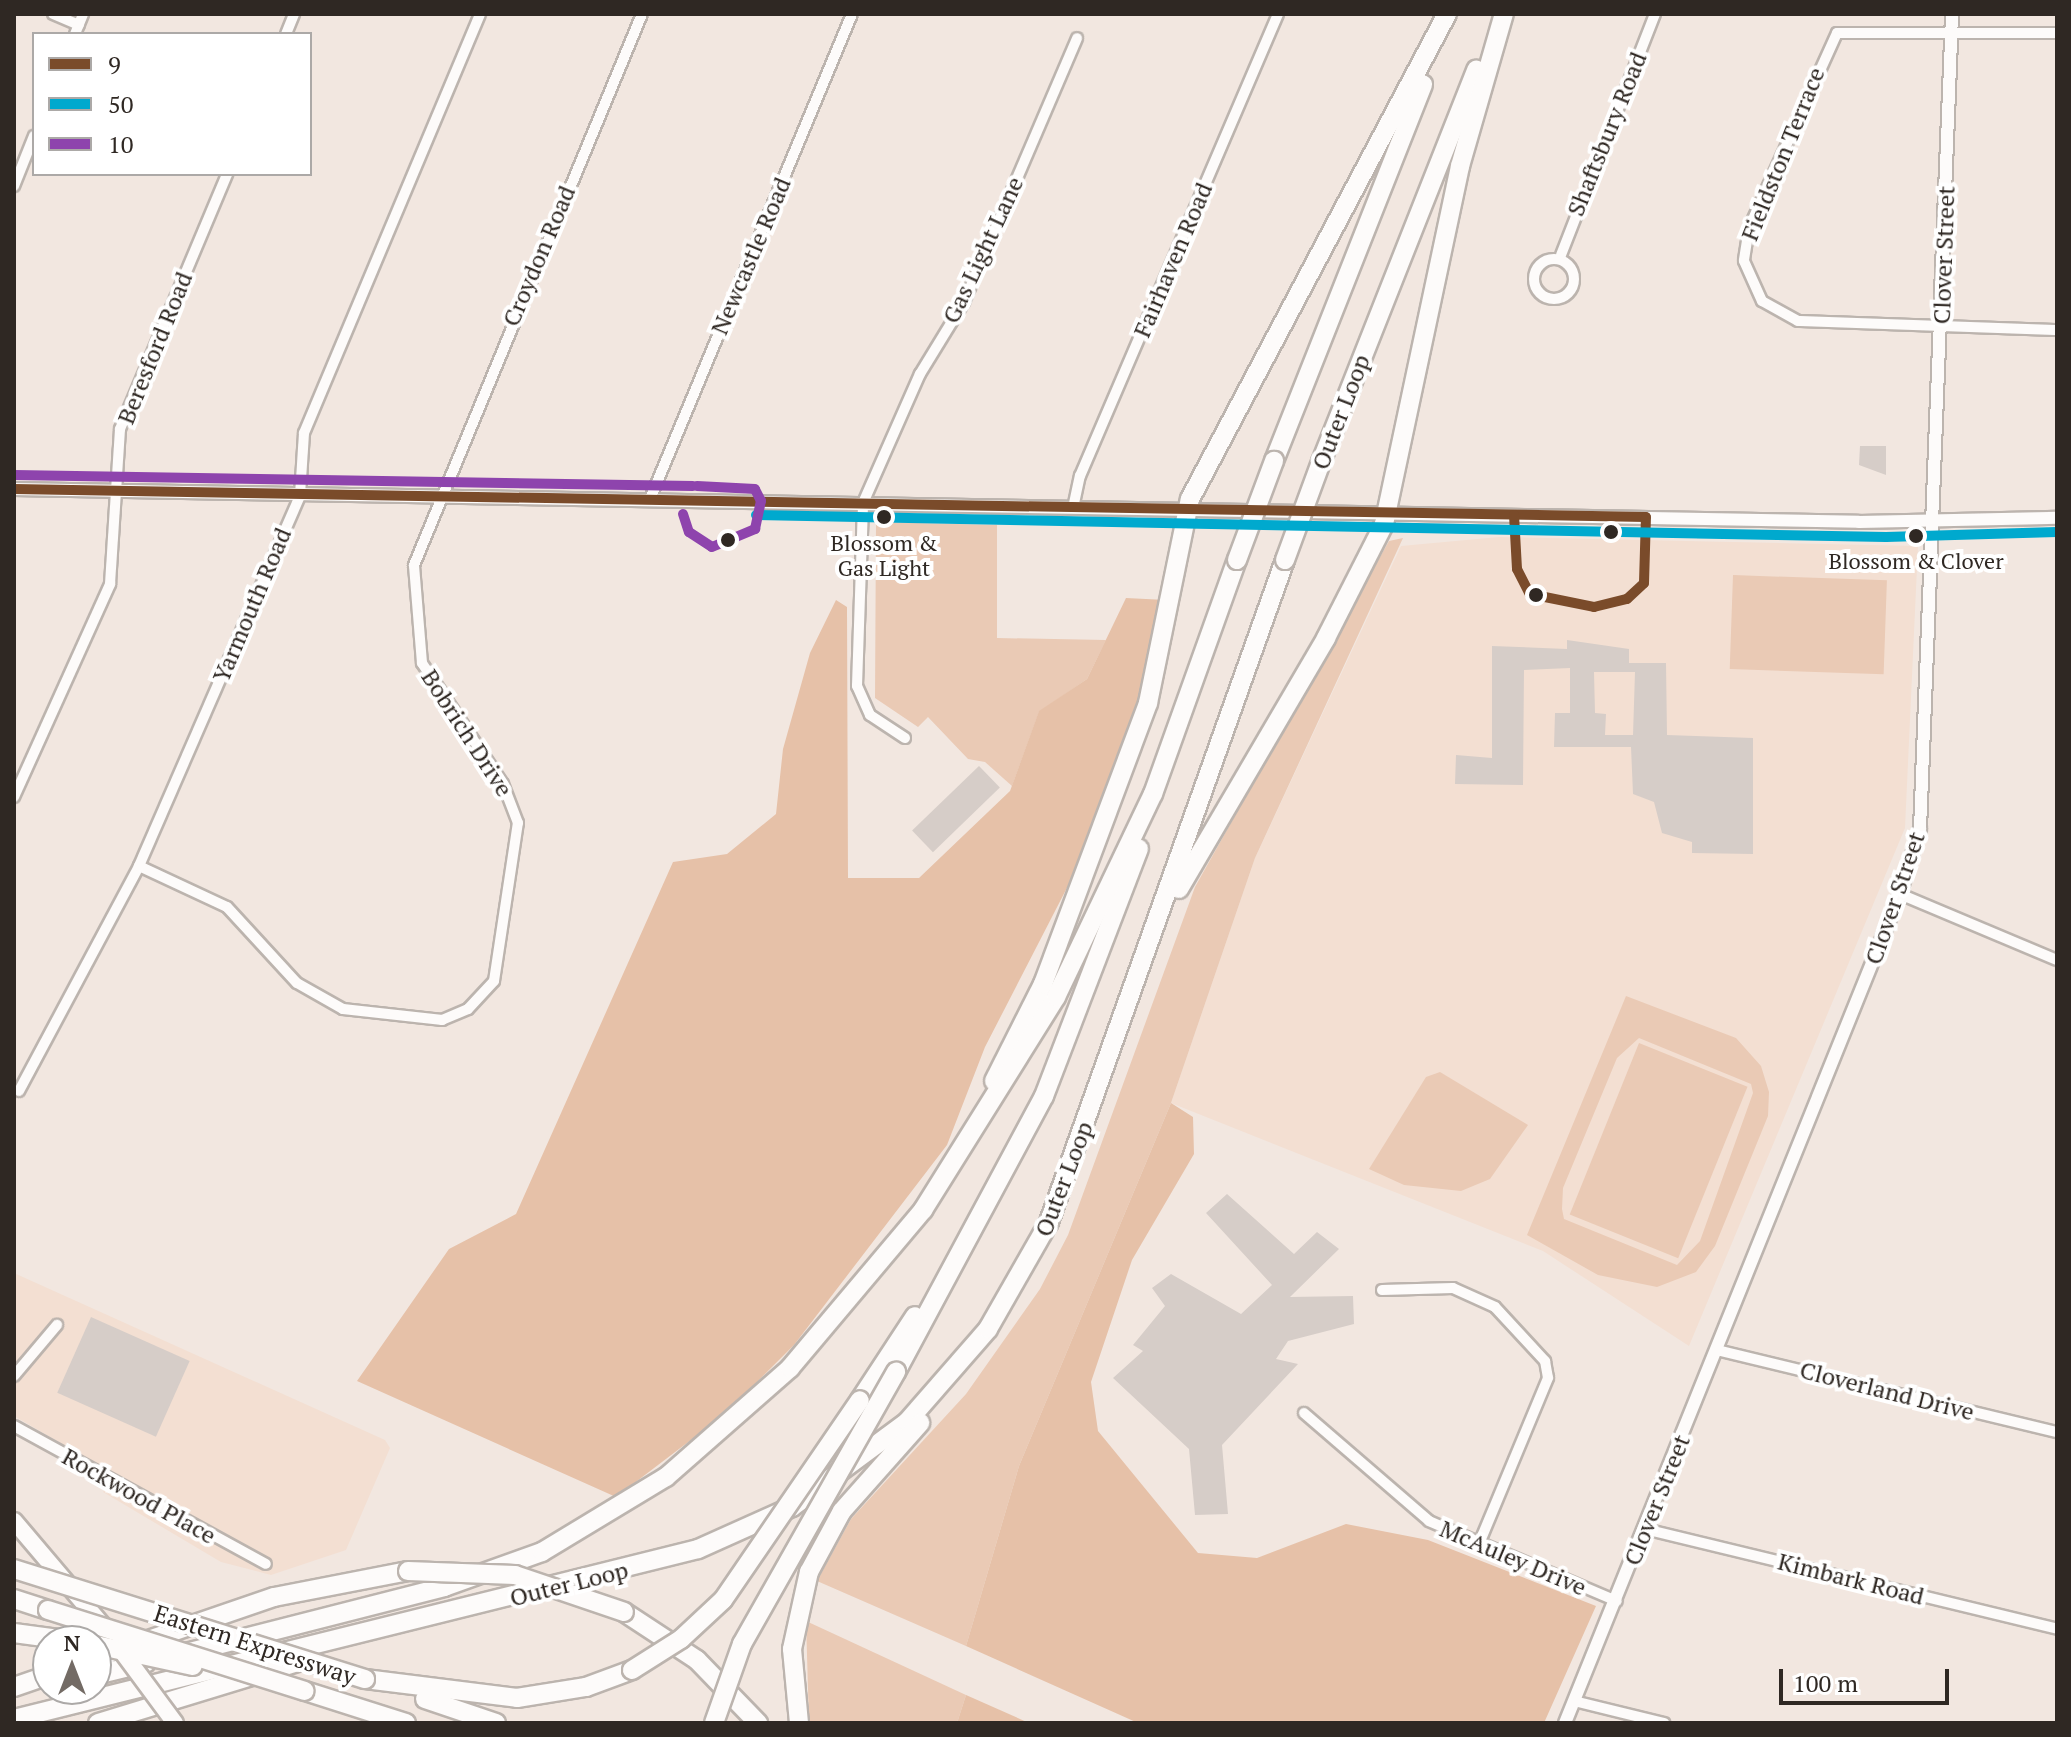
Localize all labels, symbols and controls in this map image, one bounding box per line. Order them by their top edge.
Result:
legend [32,32,312,176]
text: 9 [108,48,121,80]
street label: Shaftsbury Road [1561,48,1653,220]
street label: Fieldston Terrace [1735,63,1831,245]
text: 50 [108,88,134,120]
text: 10 [108,128,134,160]
street label: Gas Light Lane [936,172,1030,328]
street label: Newcastle Road [705,173,797,339]
street label: Fairhaven Road [1127,178,1219,342]
street label: Croydon Road [496,181,582,331]
street label: Clover Street [1927,185,1961,325]
street label: Beresford Road [111,268,199,428]
street label: Outer Loop [1306,350,1376,474]
marker: Blossom & Gas Light [876,509,892,525]
street label: Yarmouth Road [207,523,297,687]
unlabelled marker [1603,524,1619,540]
marker: Blossom & Clover [1908,528,1924,544]
place label: Blossom & Gas Light [831,529,937,580]
unlabelled marker [720,532,736,548]
place label: Blossom & Clover [1828,548,2004,574]
unlabelled marker [1528,587,1544,603]
street label: Bobrich Drive [415,664,519,802]
street label: Clover Street [1859,828,1931,968]
street label: Outer Loop [1029,1117,1099,1241]
street label: Cloverland Drive [1797,1355,1977,1427]
street label: Clover Street [1618,1430,1696,1570]
street label: Rockwood Place [57,1442,221,1550]
street label: McAuley Drive [1435,1514,1591,1602]
street label: Kimbark Road [1775,1547,1927,1611]
street label: Outer Loop [507,1555,631,1613]
street label: Eastern Expressway [150,1599,360,1691]
north arrow [32,1625,112,1705]
text: N [64,1628,80,1657]
scale bar [1783,1653,1953,1703]
text: 100 m [1793,1667,1858,1699]

